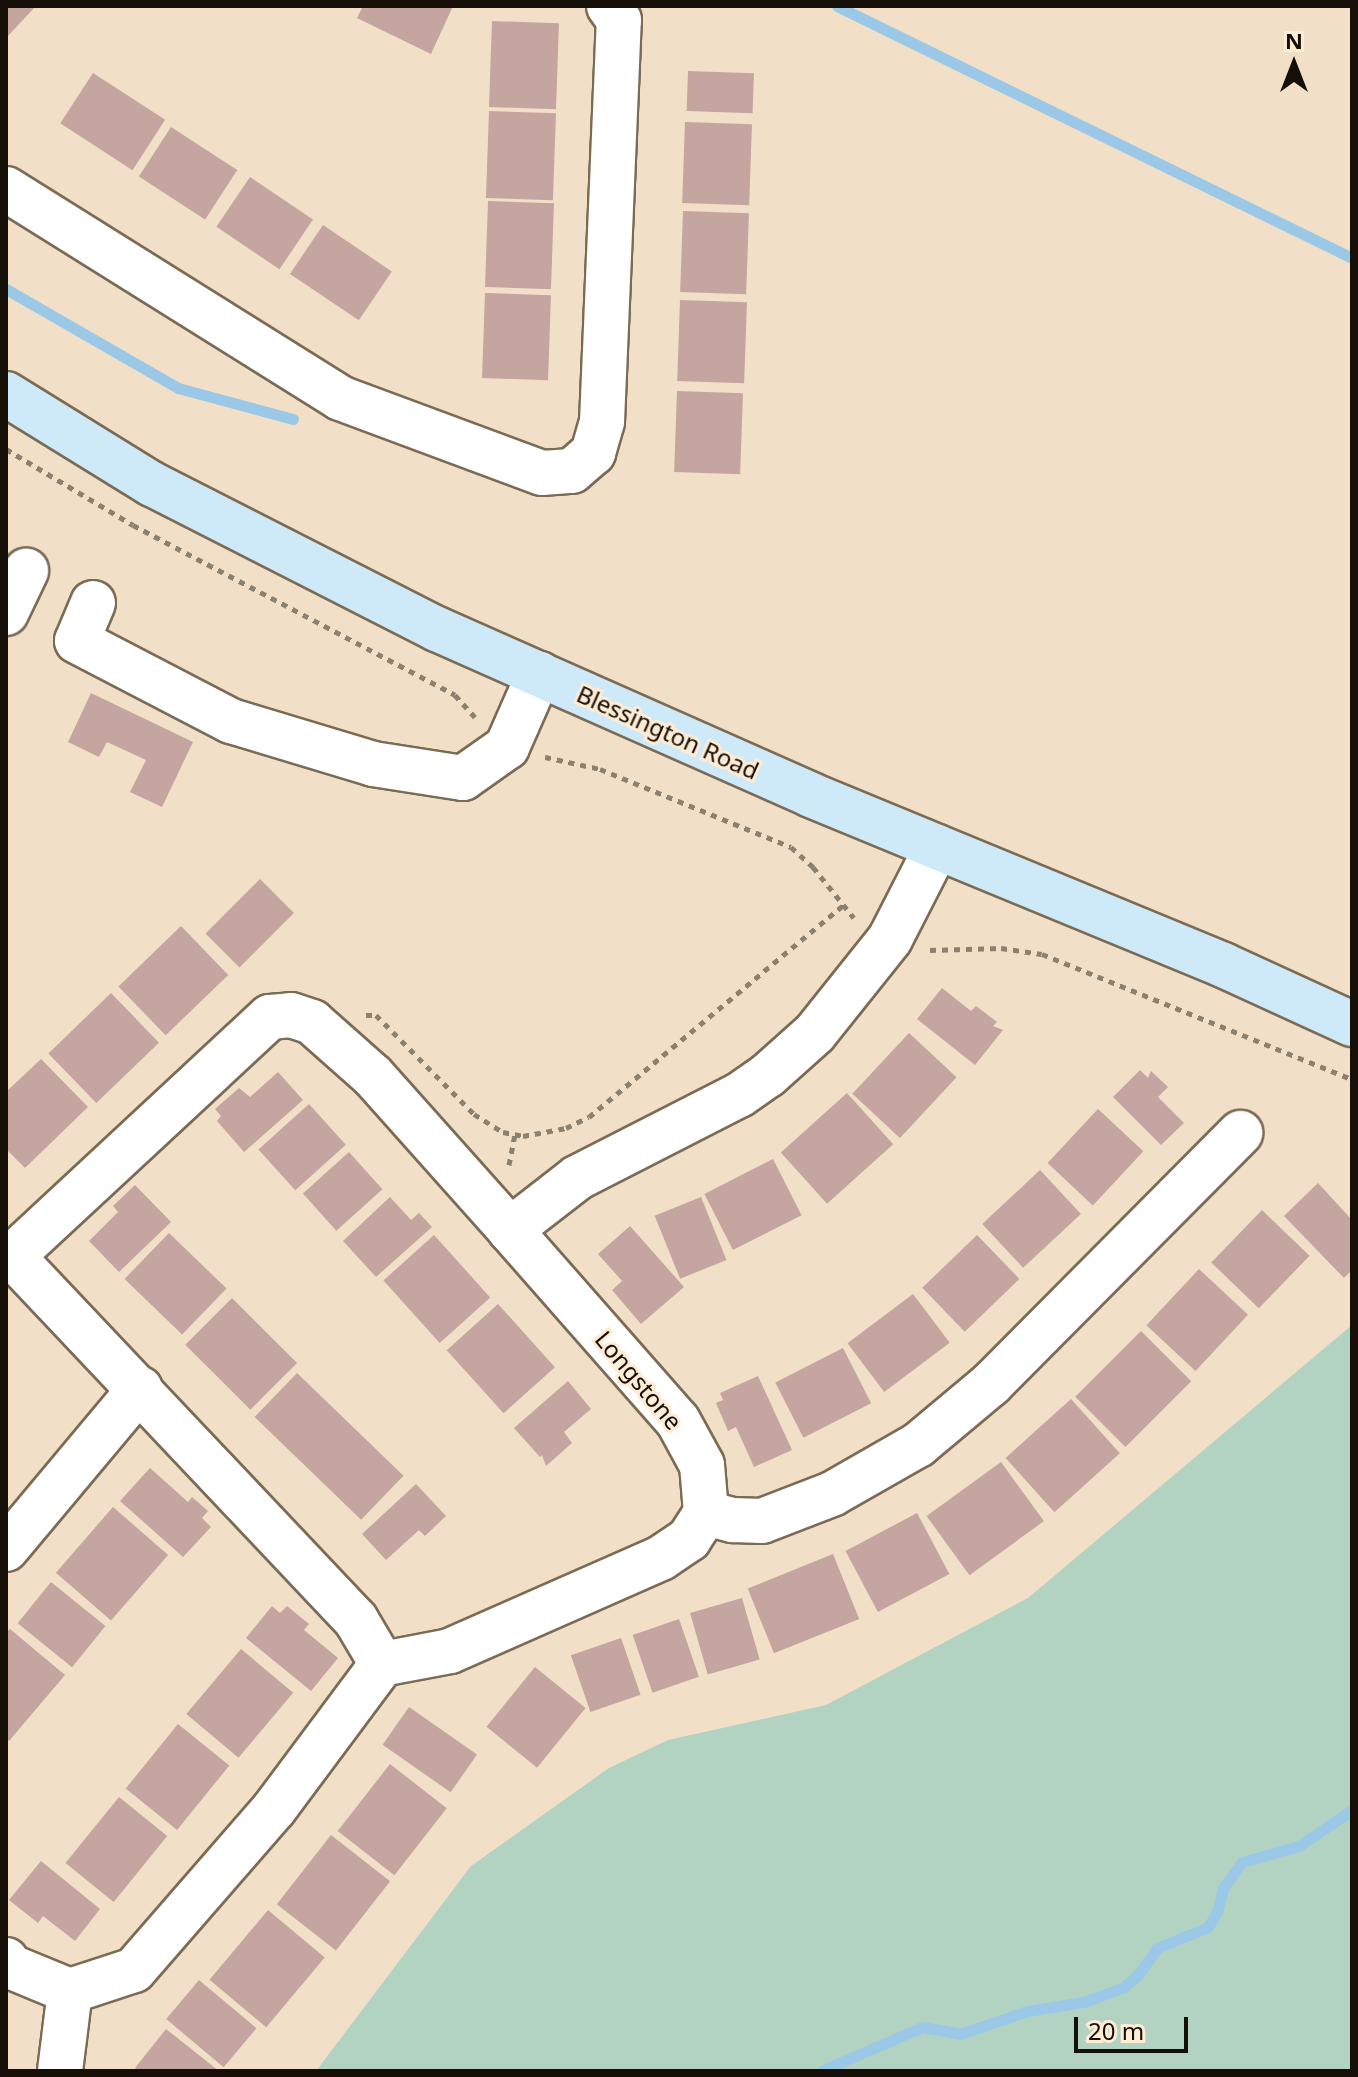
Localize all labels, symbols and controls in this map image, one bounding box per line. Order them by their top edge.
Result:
north arrow [1254,24,1334,104]
text: N [1285,25,1303,55]
street label: Blessington Road [573,679,763,785]
street label: Longstone [589,1325,689,1435]
scale bar [1078,2001,1192,2051]
text: 20 m [1088,2014,1144,2047]

